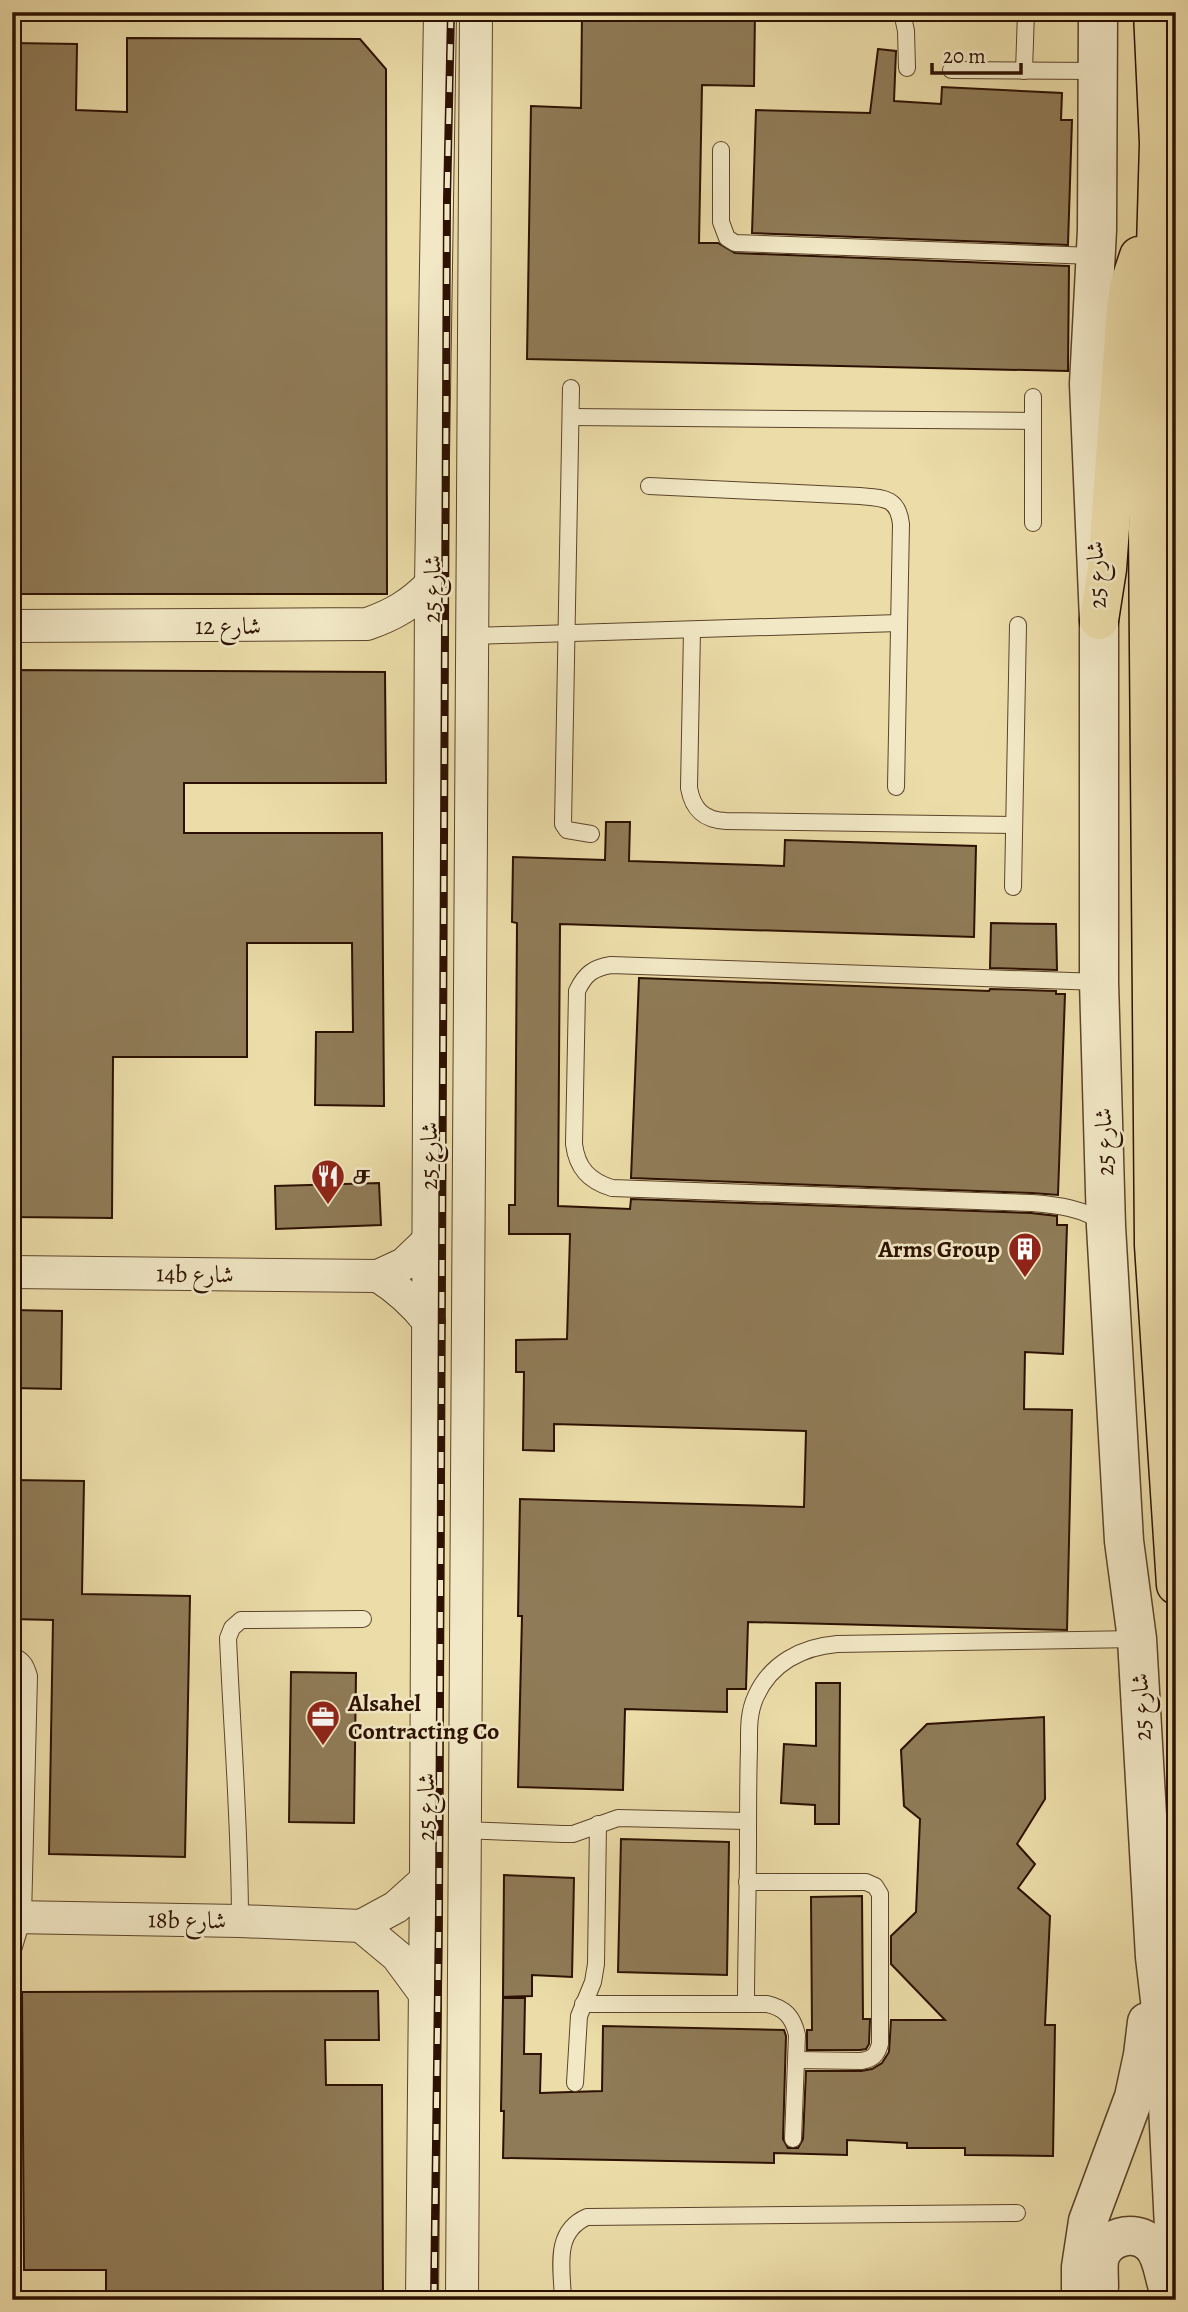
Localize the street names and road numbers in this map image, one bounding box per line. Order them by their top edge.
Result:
street label: شارع 25 [1078,540,1118,610]
street label: شارع 25 [415,555,453,623]
street label: شارع 12 [195,610,261,646]
street label: شارع 25 [1087,1107,1125,1177]
street label: شارع 25 [413,1122,449,1190]
street label: 14b شارع [156,1257,234,1295]
street label: شارع 25 [1123,1672,1163,1742]
street label: شارع 25 [410,1773,446,1841]
street label: 18b شارع [147,1903,227,1941]

